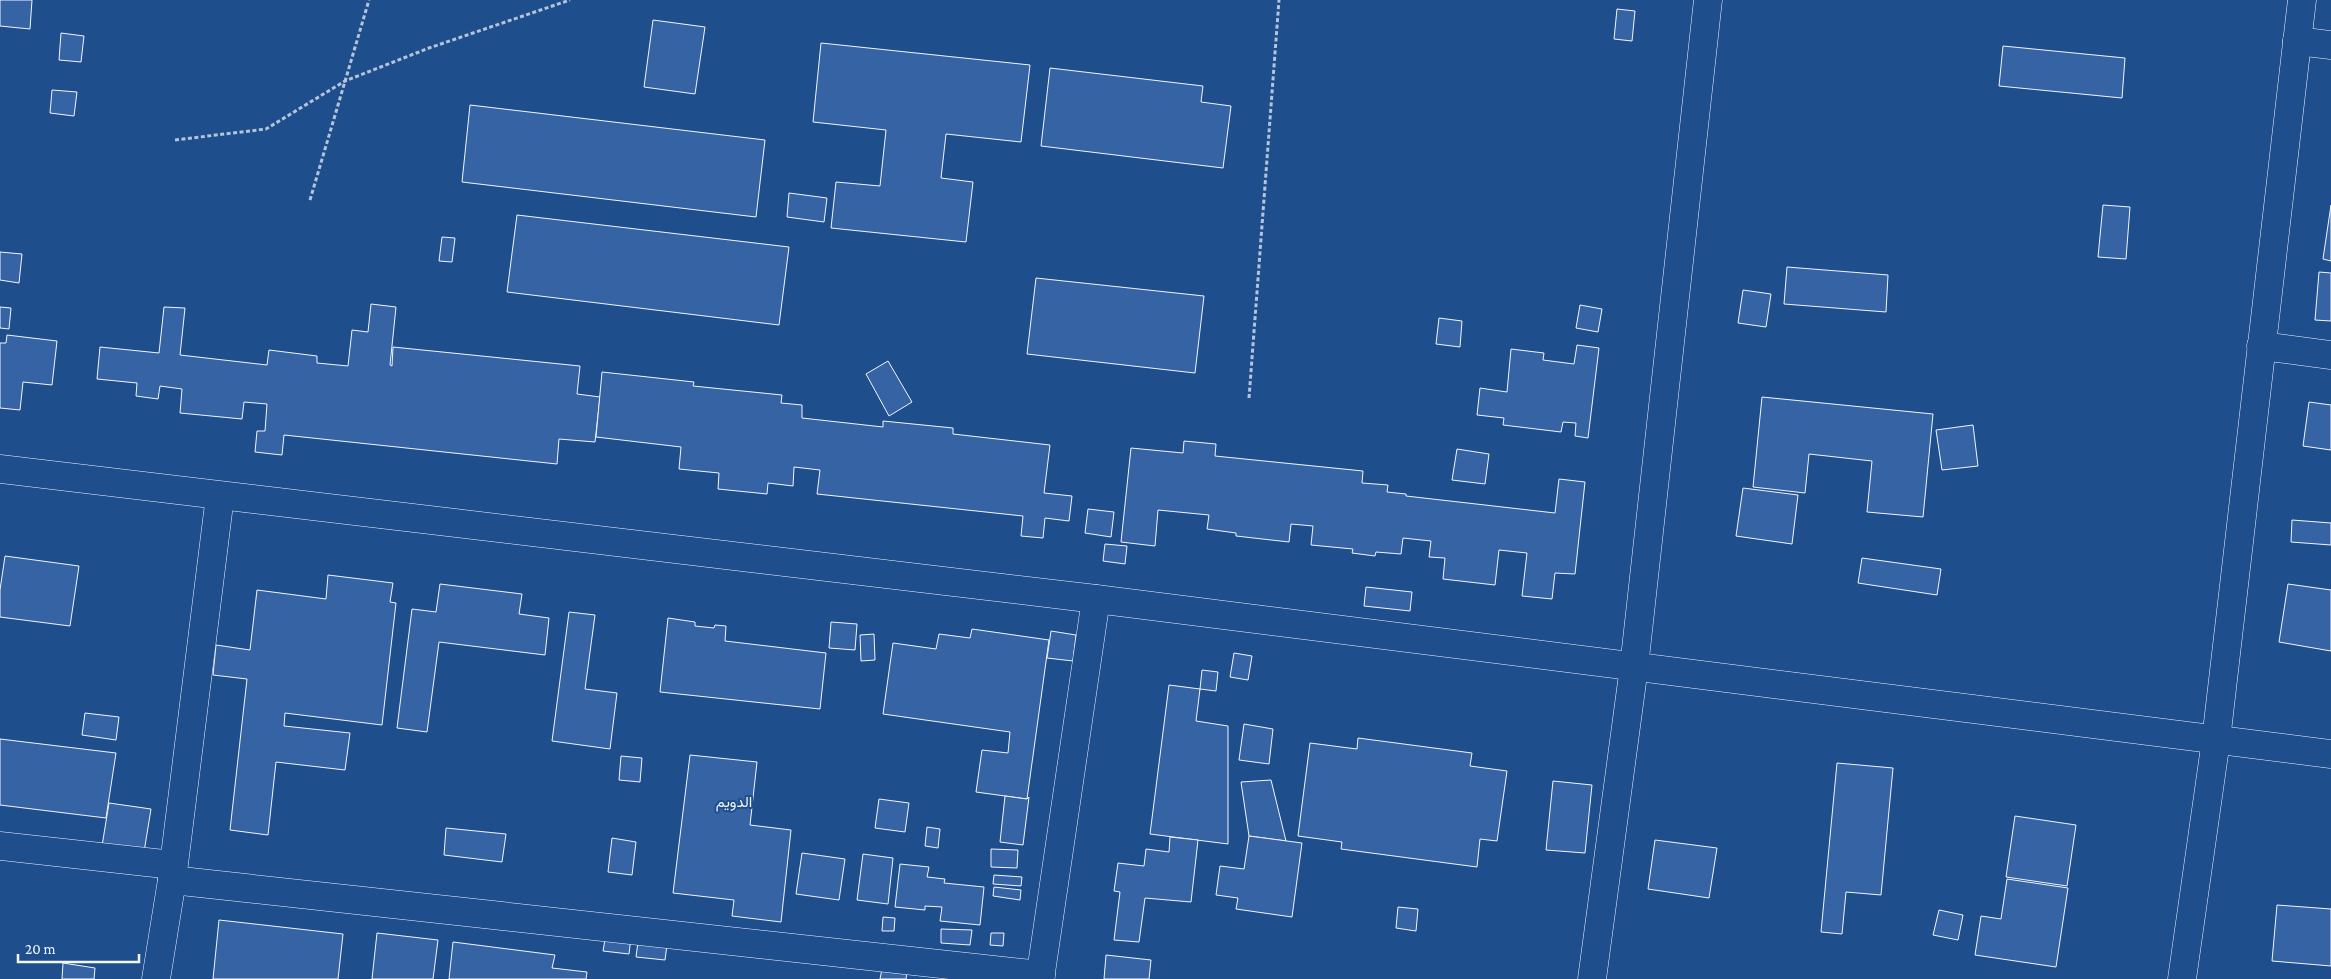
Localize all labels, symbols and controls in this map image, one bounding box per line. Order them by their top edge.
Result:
district label: الدويم [716,794,752,812]
scale bar [18,932,139,964]
text: 20 m [25,941,56,957]

